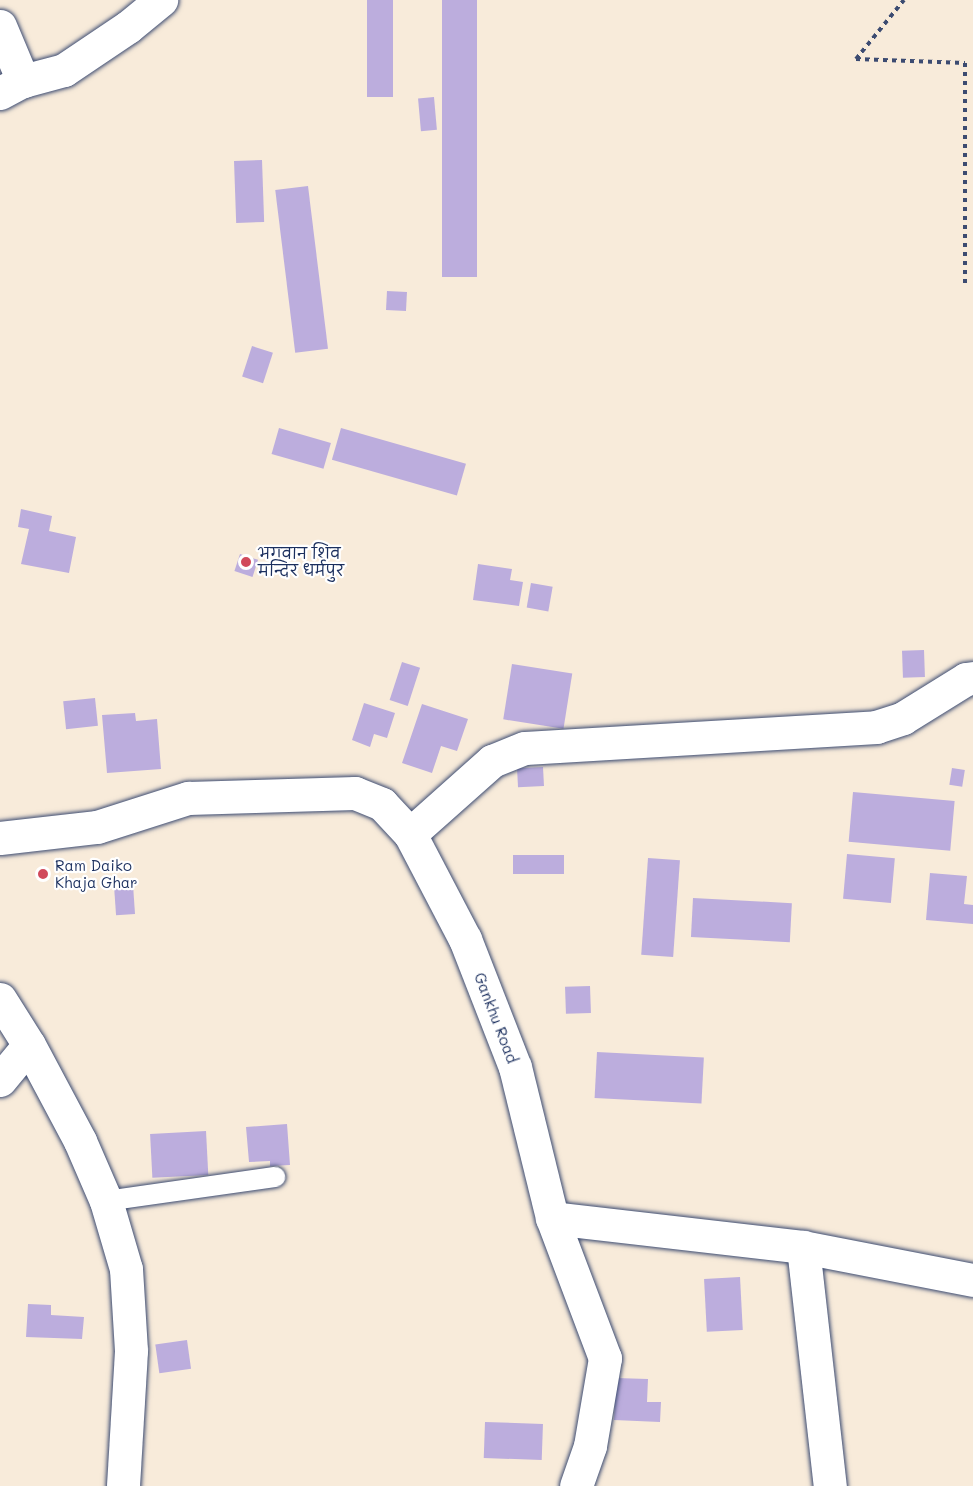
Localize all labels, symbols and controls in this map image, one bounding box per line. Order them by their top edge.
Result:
place label: भगवान शिव मन्दिर धर्मपुर [258,544,344,579]
marker: भगवान शिव मन्दिर धर्मपुर [239,555,253,569]
place label: Ram Daiko Khaja Ghar [55,856,138,891]
marker: Ram Daiko Khaja Ghar [36,867,50,881]
street label: Gankhu Road [470,970,522,1066]

